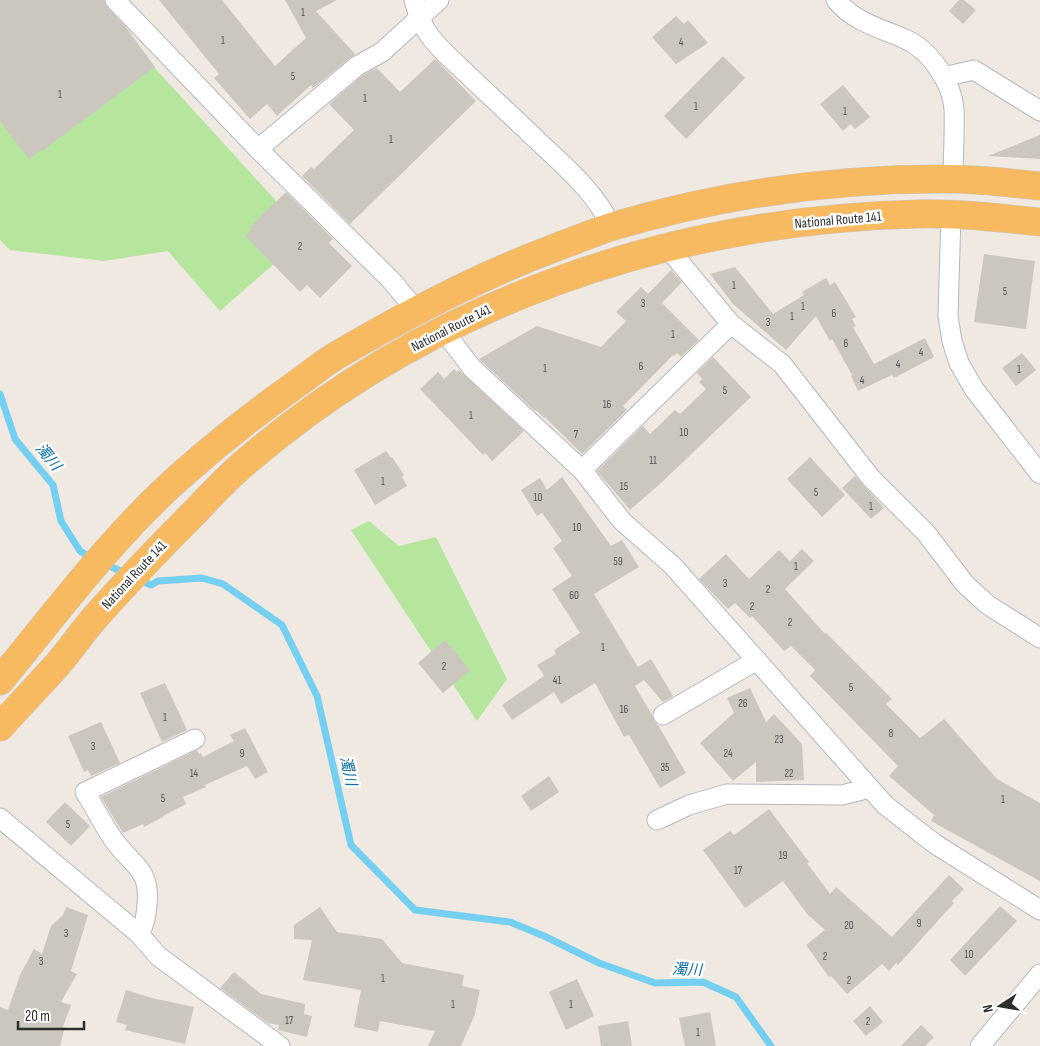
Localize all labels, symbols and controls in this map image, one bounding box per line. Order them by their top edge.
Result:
house number: 1 [301,6,305,19]
house number: 1 [221,34,225,47]
house number: 4 [679,36,684,49]
house number: 5 [291,70,295,83]
house number: 1 [58,88,62,101]
house number: 1 [363,92,367,105]
house number: 1 [694,100,698,113]
house number: 1 [843,105,847,118]
house number: 1 [389,133,393,146]
street label: National Route 141 [794,208,882,232]
house number: 2 [298,240,303,253]
house number: 1 [732,279,736,292]
house number: 5 [1003,285,1007,298]
house number: 3 [641,297,646,310]
house number: 1 [801,300,805,313]
street label: National Route 141 [408,301,494,355]
house number: 6 [832,307,837,320]
house number: 1 [790,310,794,323]
house number: 3 [766,316,771,329]
house number: 1 [671,328,675,341]
house number: 6 [844,337,849,350]
house number: 4 [919,346,924,359]
house number: 4 [896,358,901,371]
house number: 6 [639,360,644,373]
house number: 1 [543,362,547,375]
house number: 1 [1017,363,1021,376]
house number: 4 [860,374,865,387]
house number: 5 [723,384,727,397]
house number: 16 [603,398,612,411]
house number: 1 [469,409,473,422]
house number: 10 [680,426,688,439]
house number: 7 [574,428,579,441]
water label: 濁川 [31,439,66,476]
house number: 11 [649,454,657,467]
house number: 1 [381,475,385,488]
house number: 15 [620,480,628,493]
house number: 5 [814,486,818,499]
house number: 10 [534,491,542,504]
house number: 1 [869,500,873,513]
house number: 10 [573,521,581,534]
street label: National Route 141 [98,537,170,613]
house number: 59 [613,555,623,568]
house number: 1 [794,560,798,573]
house number: 3 [723,577,728,590]
house number: 2 [766,583,771,596]
house number: 60 [569,589,579,602]
house number: 2 [750,600,755,613]
house number: 2 [788,616,793,629]
house number: 1 [601,641,605,654]
house number: 2 [442,660,447,673]
house number: 41 [553,674,561,687]
house number: 5 [849,681,853,694]
house number: 26 [738,697,748,710]
house number: 16 [620,703,629,716]
house number: 1 [163,711,167,724]
house number: 8 [889,727,894,740]
house number: 23 [774,733,784,746]
house number: 3 [91,740,96,753]
house number: 9 [240,747,245,760]
house number: 24 [723,747,733,760]
water label: 濁川 [335,754,361,790]
house number: 35 [660,761,670,774]
house number: 14 [190,767,199,780]
house number: 22 [784,767,794,780]
house number: 5 [161,792,165,805]
house number: 1 [1001,793,1005,806]
house number: 5 [66,818,70,831]
house number: 19 [779,849,787,862]
house number: 17 [734,864,743,877]
house number: 9 [917,917,922,930]
house number: 20 [844,919,854,932]
house number: 3 [64,927,69,940]
house number: 10 [965,948,973,961]
house number: 2 [823,950,828,963]
house number: 3 [39,955,44,968]
water label: 濁川 [672,960,704,980]
house number: 1 [381,972,385,985]
house number: 2 [847,974,852,987]
north arrow [975,981,1025,1031]
scale bar [18,998,84,1030]
house number: 1 [451,998,455,1011]
house number: 1 [569,998,573,1011]
text: N [979,1003,997,1014]
text: 20 m [25,1007,50,1026]
house number: 17 [285,1014,294,1027]
house number: 2 [866,1015,871,1028]
house number: 1 [696,1026,700,1039]

